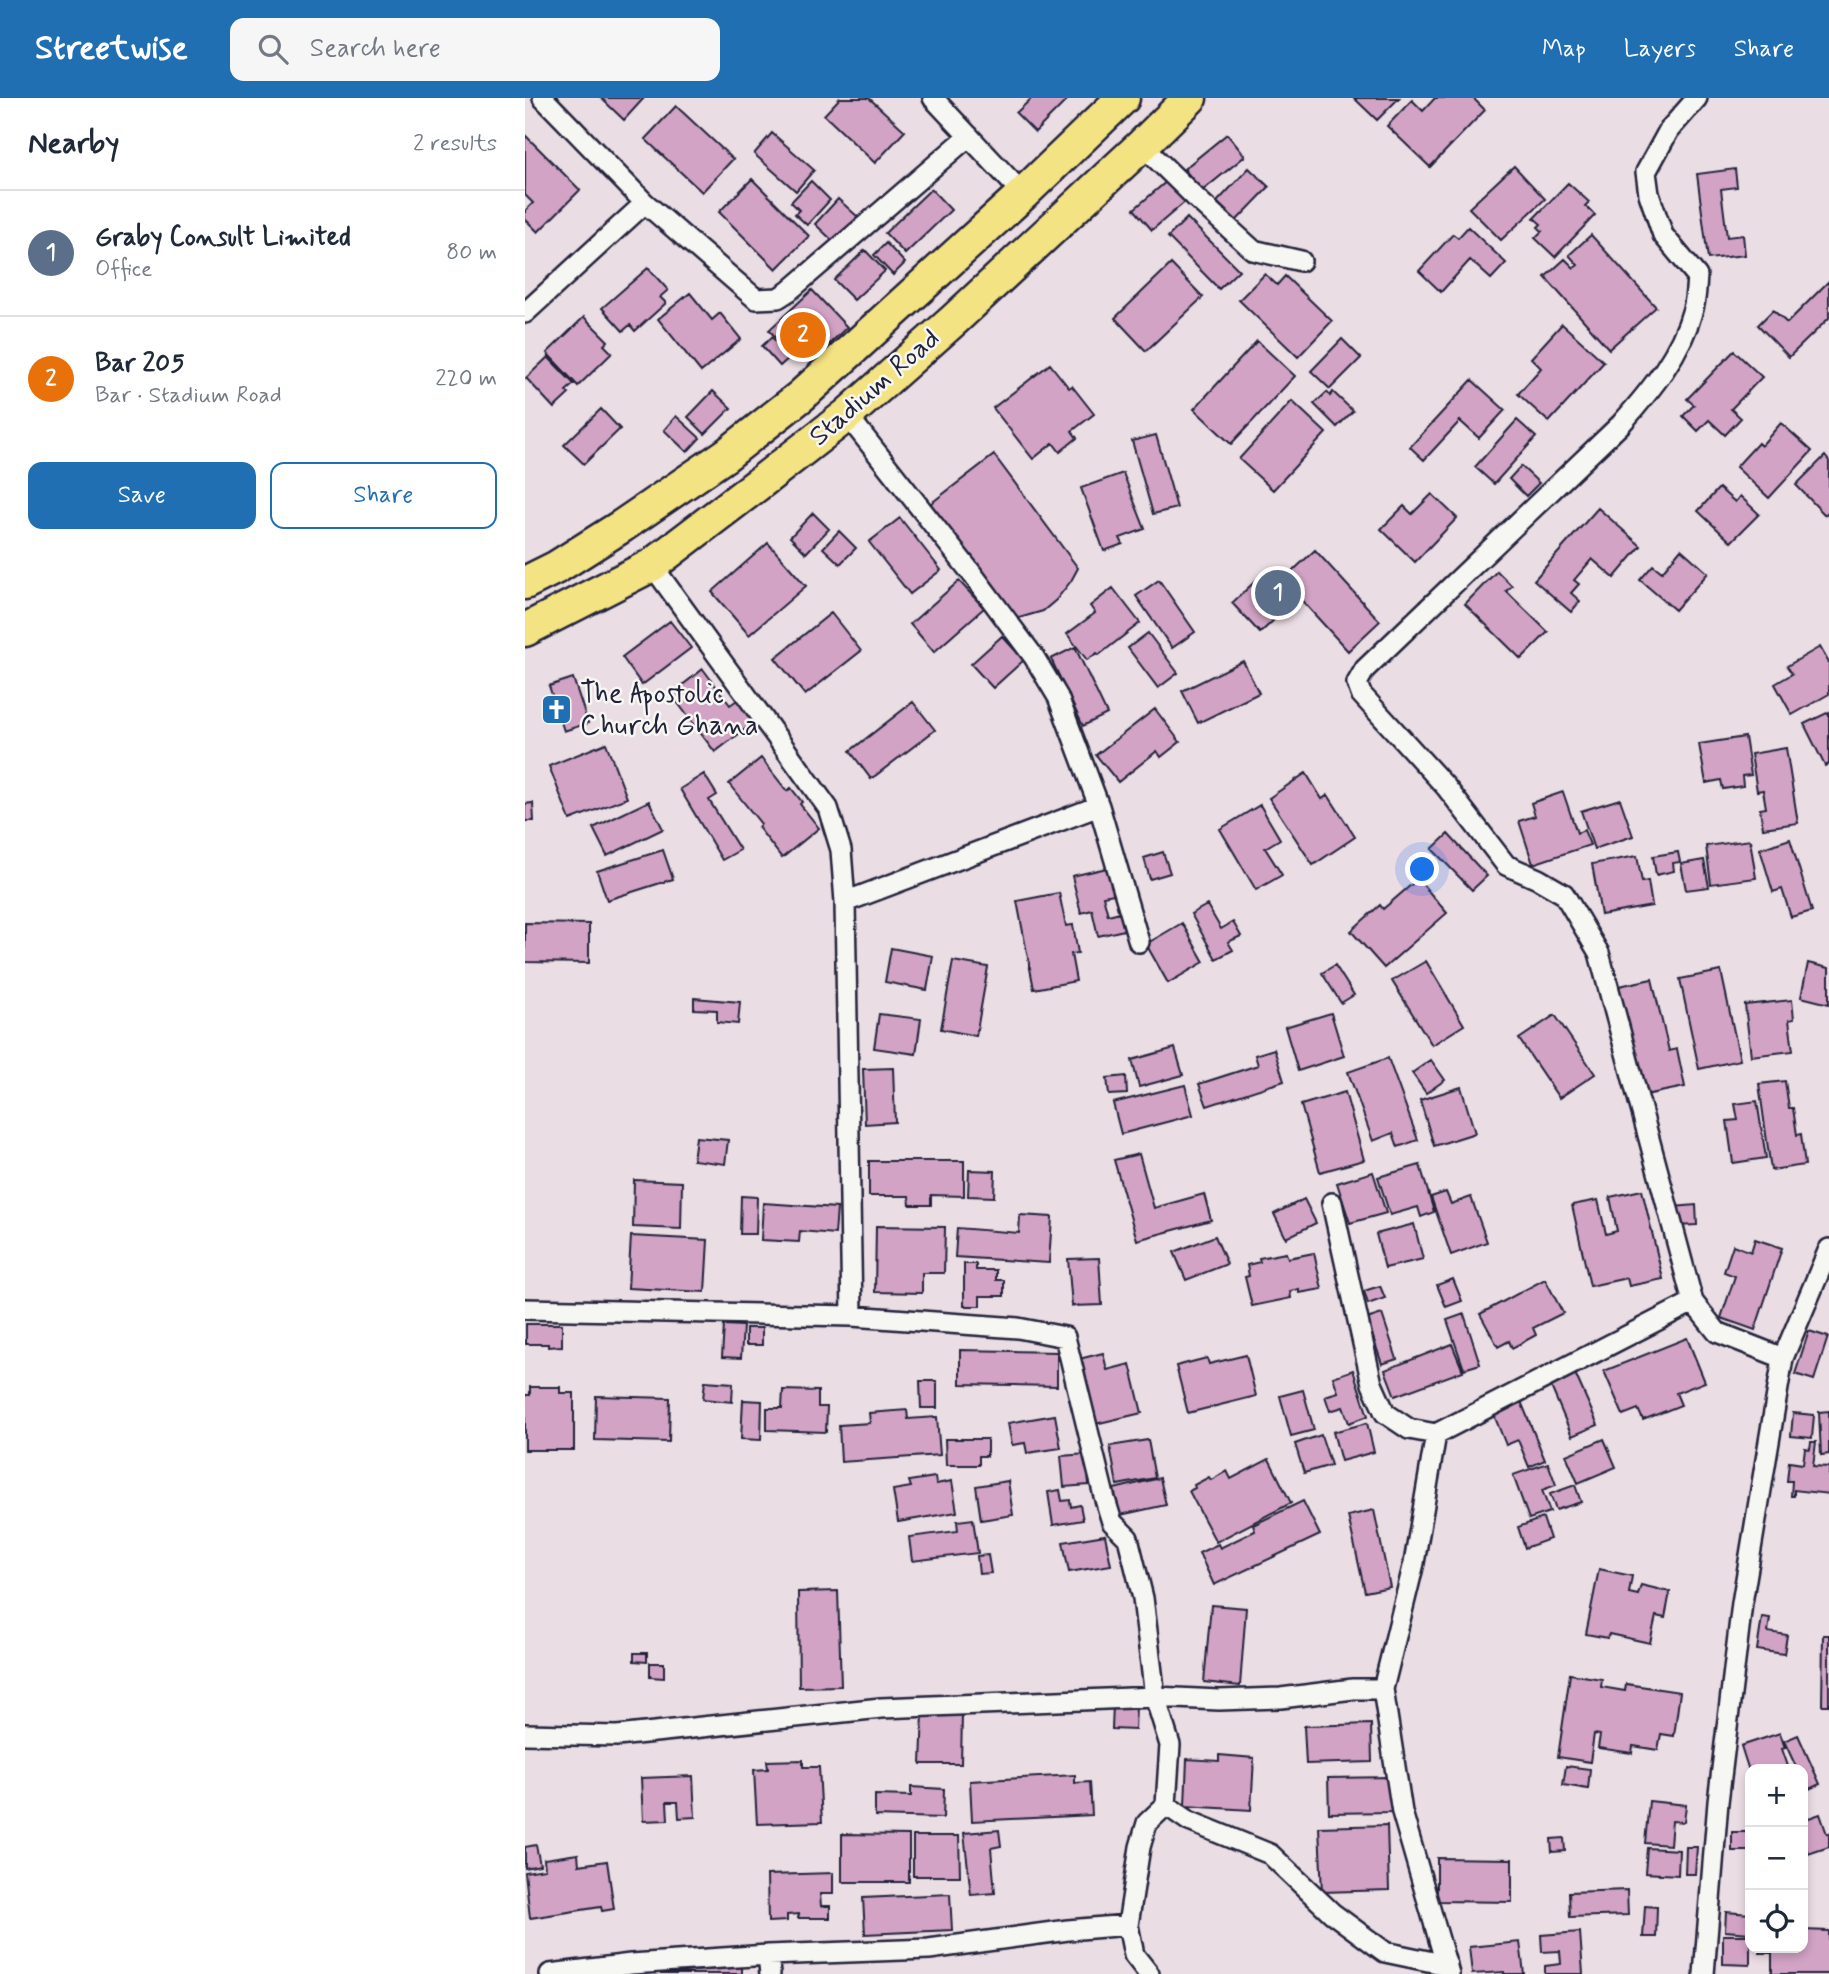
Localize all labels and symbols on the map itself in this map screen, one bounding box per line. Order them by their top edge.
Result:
pin: 2 [780,309,826,361]
street label: Stadium Road [802,321,948,455]
pin: 1 [1255,567,1301,619]
place label: The Apostolic Church Ghana [580,676,758,745]
church icon: The Apostolic Church Ghana [540,693,574,727]
your location [1405,852,1439,886]

